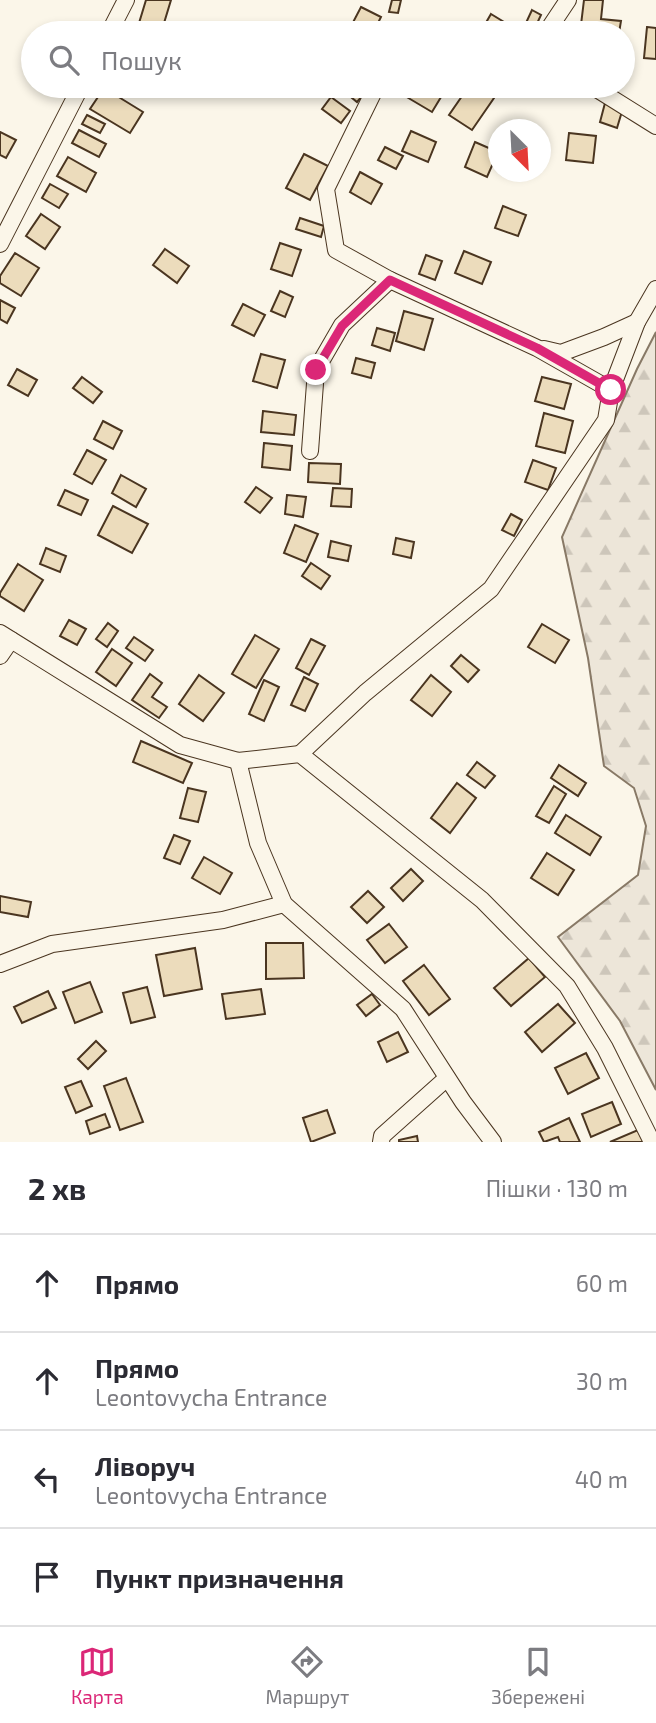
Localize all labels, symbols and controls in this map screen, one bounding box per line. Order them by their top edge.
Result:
search box [21,21,635,98]
icon: search [45,41,83,79]
text: Пошук [101,44,182,75]
north arrow [488,119,551,182]
route end [300,354,331,385]
route start [595,374,626,405]
text: 2 хв [28,1170,86,1206]
text: Пішки · 130 m [486,1174,628,1202]
icon: ahead [28,1264,66,1302]
text: Прямо [95,1268,179,1299]
text: 60 m [576,1269,628,1297]
text: Прямо [95,1352,179,1383]
icon: ahead [28,1362,66,1400]
text: 30 m [576,1367,628,1395]
text: Leontovycha Entrance [95,1383,327,1411]
text: Ліворуч [95,1450,195,1481]
icon: left [28,1460,66,1498]
text: 40 m [575,1465,628,1493]
text: Leontovycha Entrance [95,1481,327,1509]
icon: arrive [28,1558,66,1596]
text: Пункт призначення [95,1562,344,1593]
tab: Карта [71,1643,124,1708]
tab: Маршрут [265,1643,349,1708]
tab: Збережені [491,1643,585,1708]

